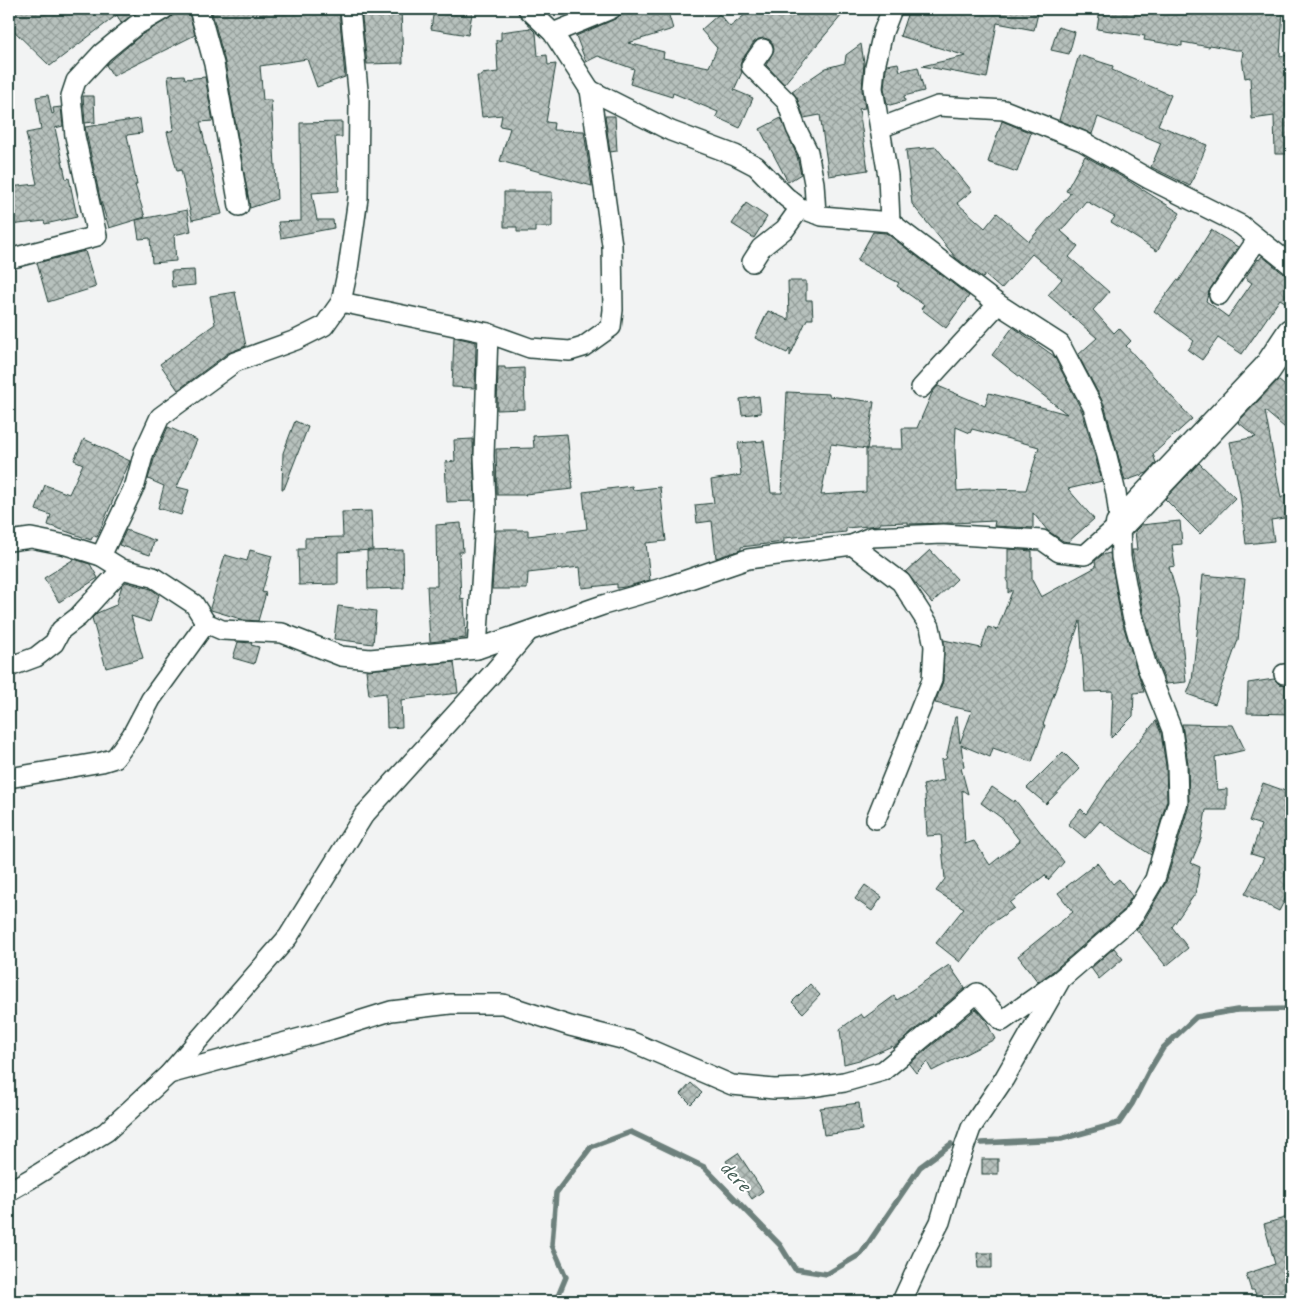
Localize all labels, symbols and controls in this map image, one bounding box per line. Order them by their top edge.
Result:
water label: dere [714,1156,757,1199]

